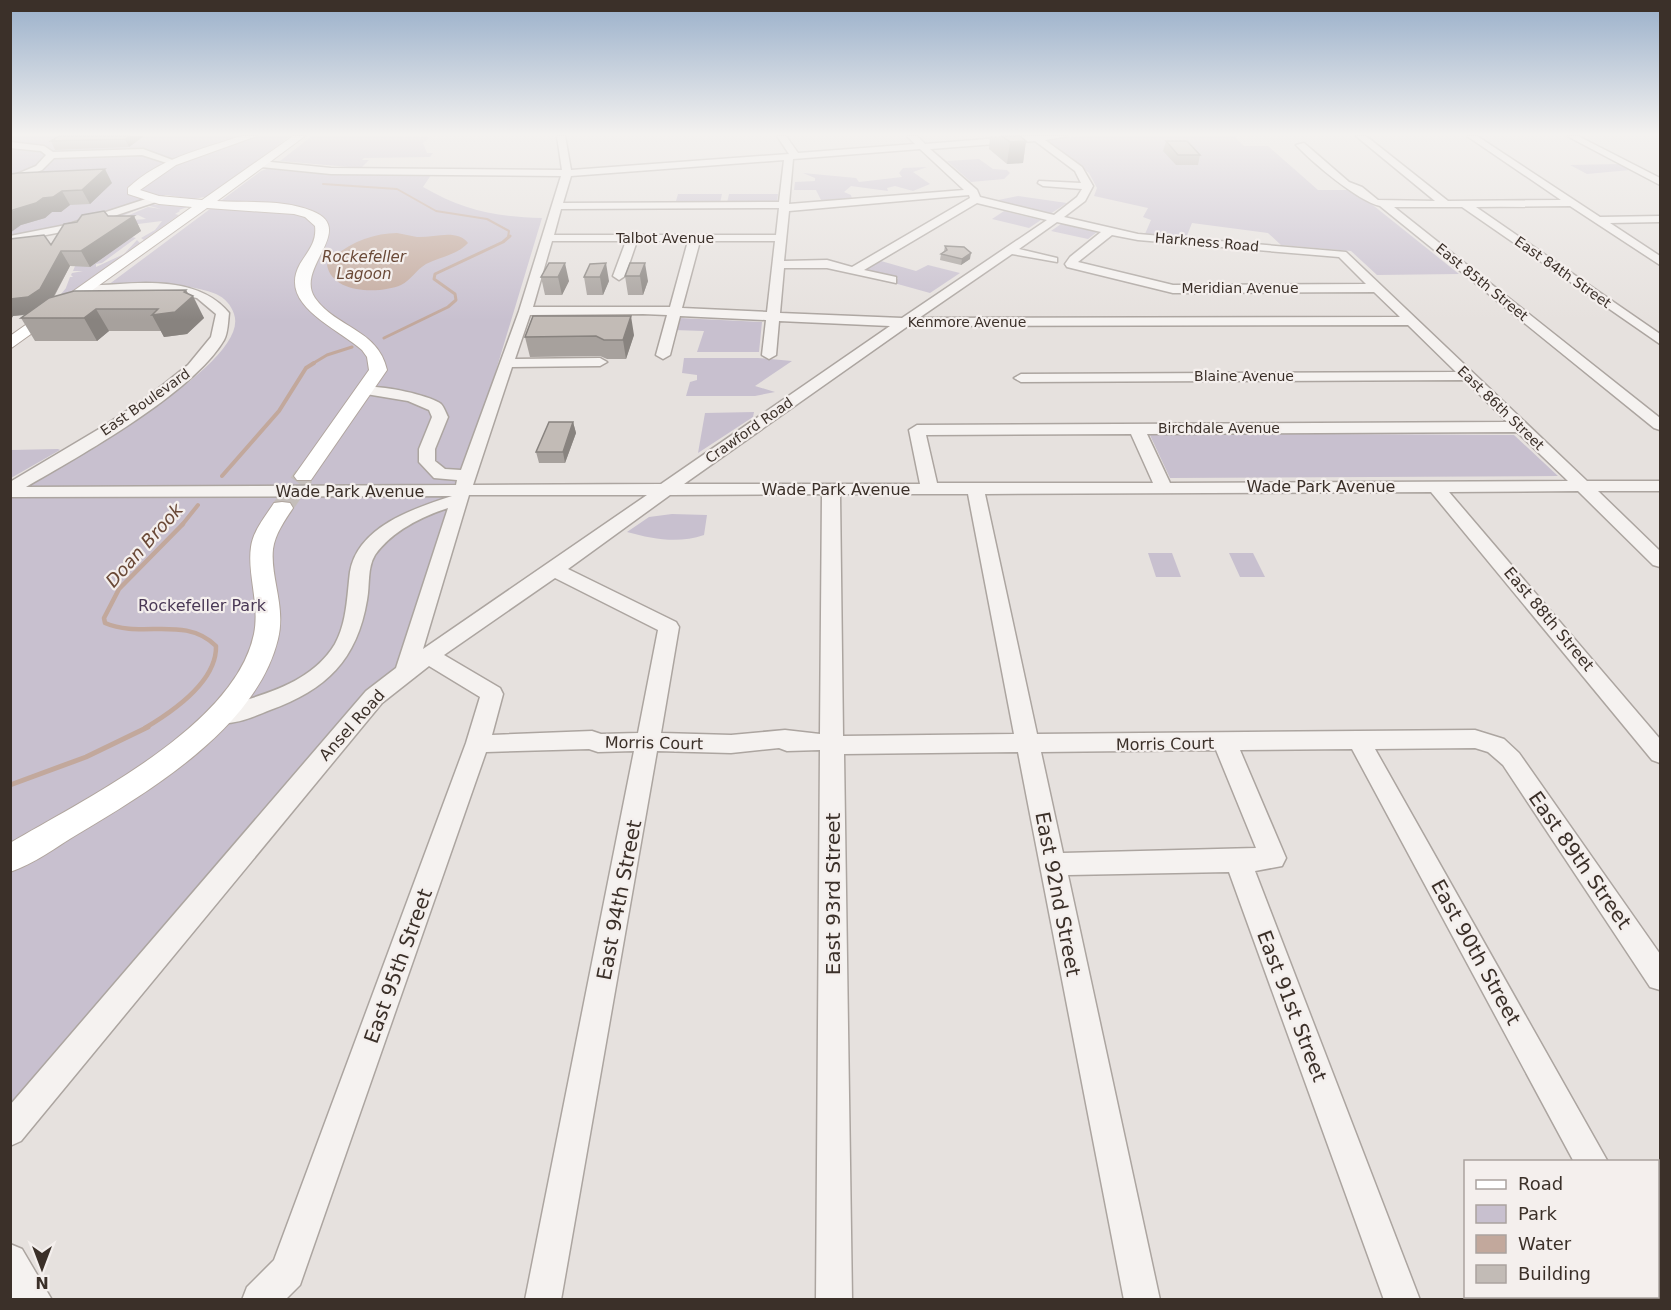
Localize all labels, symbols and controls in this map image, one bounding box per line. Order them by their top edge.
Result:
street label: Harkness Road [1154,229,1260,255]
street label: Talbot Avenue [615,230,714,246]
street label: East 84th Street [1512,233,1615,311]
street label: East 85th Street [1433,240,1532,324]
water label: Rockefeller Lagoon [322,248,407,283]
street label: Meridian Avenue [1181,280,1299,296]
street label: Kenmore Avenue [908,314,1026,330]
street label: East 86th Street [1455,363,1548,454]
street label: East Boulevard [97,365,193,439]
street label: Blaine Avenue [1194,368,1294,384]
street label: Crawford Road [702,394,796,466]
street label: Birchdale Avenue [1158,420,1280,436]
street label: Wade Park Avenue [1247,477,1395,496]
street label: Wade Park Avenue [762,480,910,499]
street label: Wade Park Avenue [276,482,424,501]
water label: Doan Brook [101,498,188,591]
street label: East 88th Street [1500,563,1598,675]
park label: Rockefeller Park [138,596,267,615]
street label: Ansel Road [315,686,389,764]
street label: Morris Court [605,733,703,753]
street label: Morris Court [1116,734,1214,754]
street label: East 89th Street [1524,787,1637,934]
street label: East 92nd Street [1030,810,1086,979]
street label: East 93rd Street [821,813,845,975]
street label: East 94th Street [592,818,646,982]
street label: East 90th Street [1426,875,1526,1029]
street label: East 95th Street [359,885,437,1047]
street label: East 91st Street [1252,927,1332,1085]
legend [1464,1160,1659,1298]
text: Road [1518,1173,1563,1194]
text: Park [1518,1203,1557,1224]
text: Water [1518,1233,1572,1254]
north arrow [12,1238,72,1298]
text: Building [1518,1263,1591,1284]
text: N [35,1273,49,1292]

